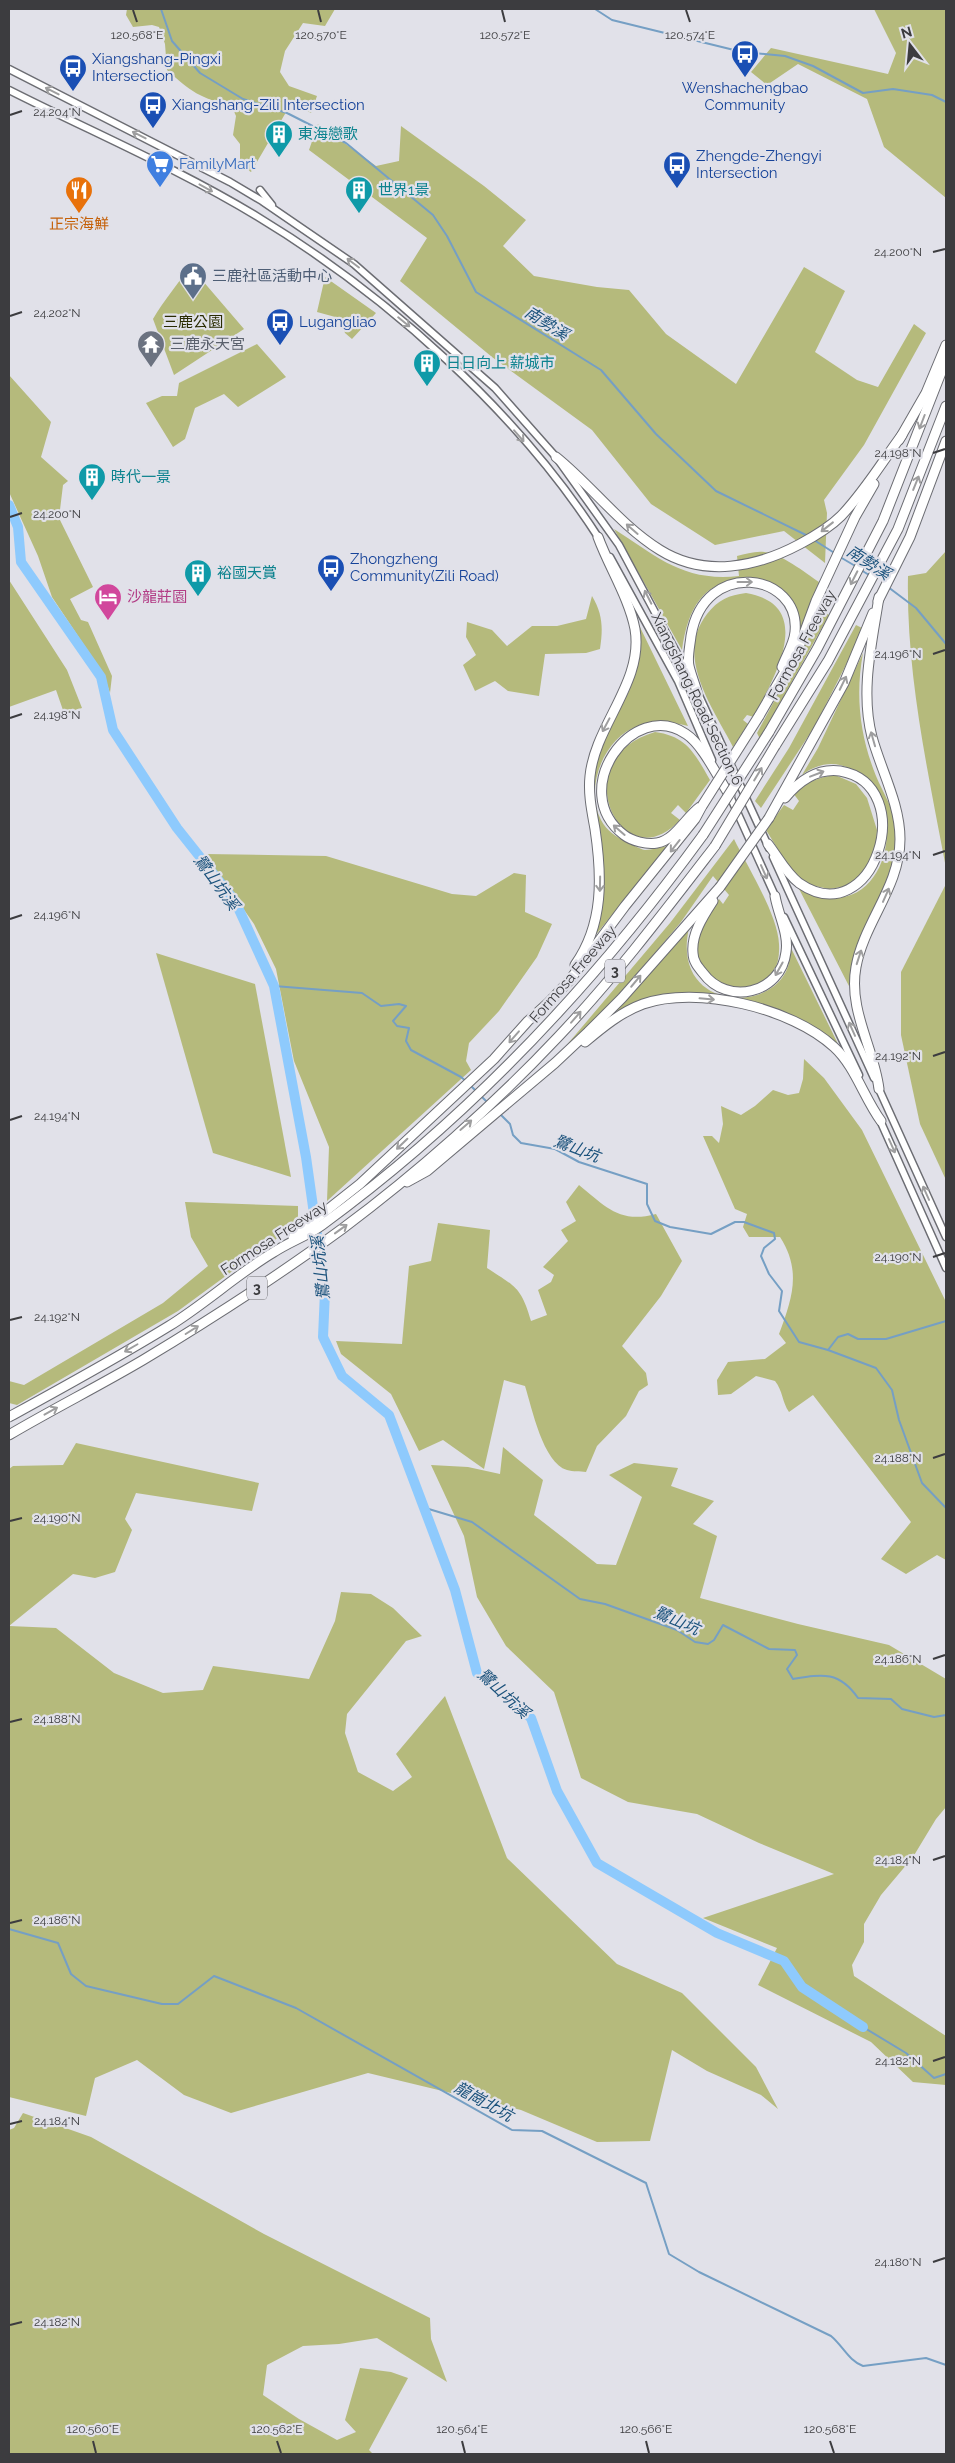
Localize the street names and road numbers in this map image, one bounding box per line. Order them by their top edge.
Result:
street label: Formosa Freeway [764,587,840,703]
street label: Xiangshang Road Section 6 [647,610,747,788]
street label: Formosa Freeway [526,922,620,1026]
road number: 3 [605,959,625,982]
street label: Formosa Freeway [217,1197,331,1279]
road number: 3 [247,1276,267,1300]

